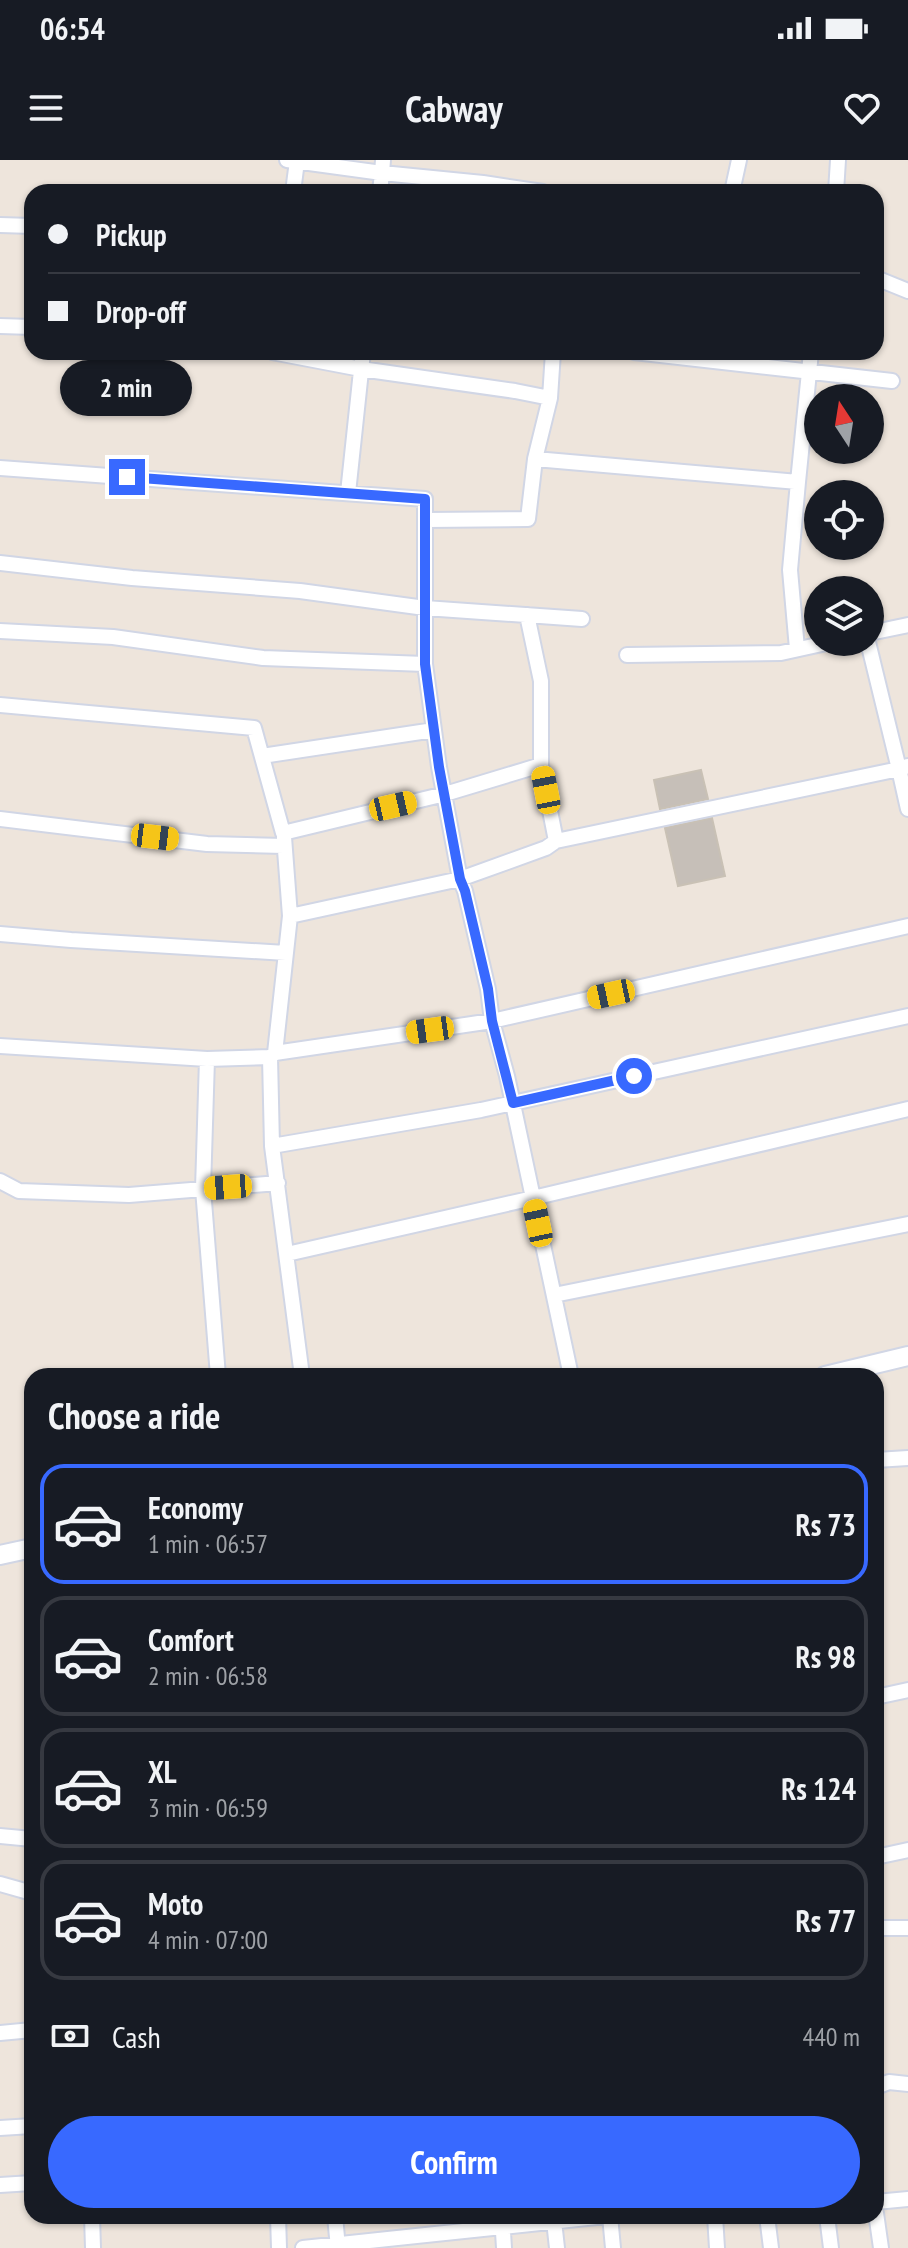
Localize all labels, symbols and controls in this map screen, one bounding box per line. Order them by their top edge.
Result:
text: 06:54 [40,9,105,48]
text: Cabway [405,85,503,132]
icon: menu [24,86,68,130]
icon: heart [840,86,884,130]
text: Pickup [96,215,167,254]
text: Drop-off [96,292,186,331]
callout: 2 min [61,361,193,417]
text: 2 min [100,371,152,404]
north arrow [804,384,884,464]
map controls [804,384,884,656]
route end [109,459,145,495]
button: locate [804,480,884,560]
button: layers [804,576,884,656]
car [530,764,562,816]
car [367,789,419,823]
car [130,822,180,852]
car [585,977,637,1011]
car [405,1015,455,1045]
route start [616,1058,652,1094]
car [203,1173,253,1201]
car [521,1197,555,1249]
text: Choose a ride [48,1392,220,1439]
icon: car [52,1488,124,1560]
text: Economy [148,1488,243,1527]
text: Rs 73 [796,1505,856,1544]
text: 1 min · 06:57 [148,1527,268,1560]
icon: car [52,1620,124,1692]
text: Comfort [148,1620,234,1659]
text: Rs 98 [796,1637,856,1676]
text: 2 min · 06:58 [148,1659,268,1692]
icon: car [52,1752,124,1824]
text: XL [148,1752,177,1791]
text: Rs 124 [781,1769,856,1808]
text: 3 min · 06:59 [148,1791,268,1824]
icon: car [52,1884,124,1956]
text: Moto [148,1884,203,1923]
text: Rs 77 [796,1901,856,1940]
text: 4 min · 07:00 [148,1923,268,1956]
icon: cash [48,2014,92,2058]
text: Cash [112,2017,161,2056]
text: 440 m [802,2020,860,2053]
button: Confirm [48,2116,860,2208]

